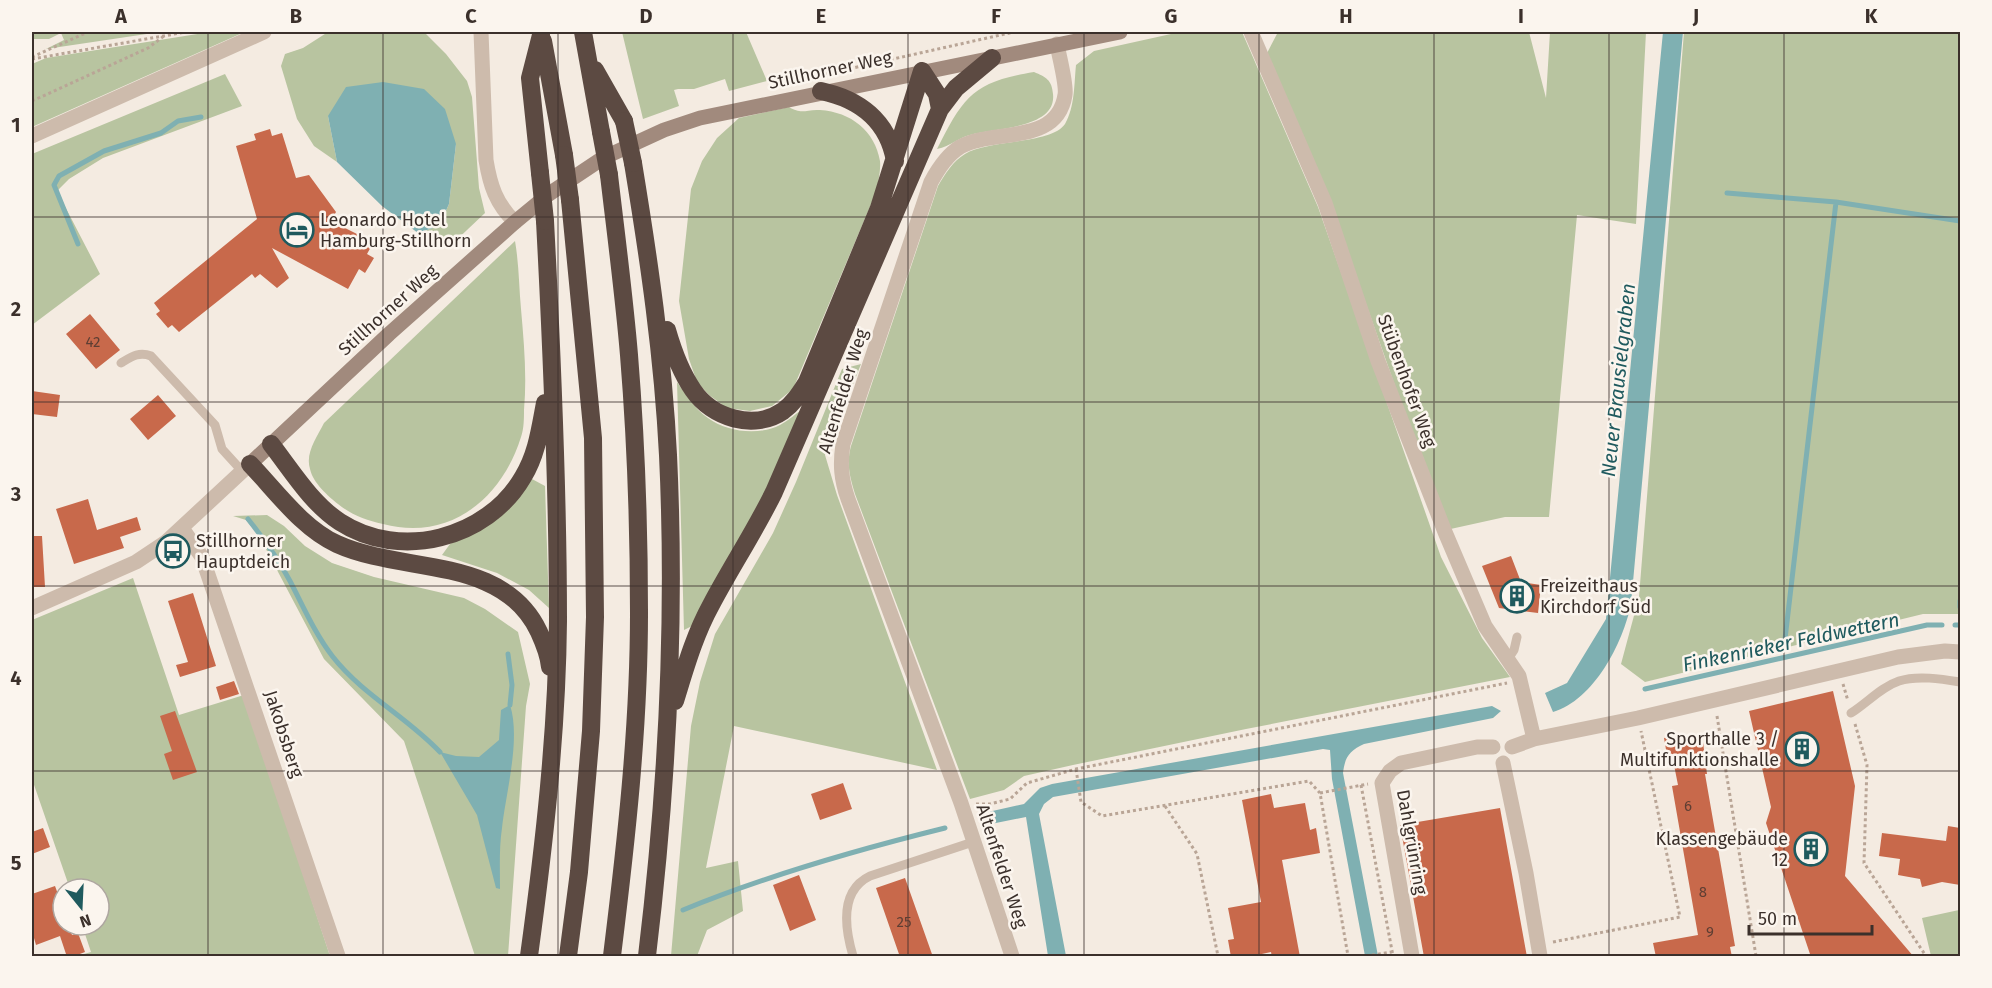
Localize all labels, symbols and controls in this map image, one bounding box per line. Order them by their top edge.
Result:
text: A [114,4,128,28]
text: B [290,4,302,28]
text: C [465,4,477,28]
text: D [639,4,653,28]
text: E [816,4,826,28]
text: F [991,4,1001,28]
text: G [1165,4,1177,28]
text: H [1339,4,1353,28]
text: I [1518,4,1524,28]
text: J [1692,4,1699,28]
text: K [1865,4,1878,28]
street label: Stillhorner Weg [766,46,894,94]
text: 1 [11,113,21,137]
place label: Leonardo Hotel Hamburg-Stillhorn [320,209,472,252]
hotel icon: Leonardo Hotel Hamburg-Stillhorn [279,212,315,248]
street label: Stillhorner Weg [334,259,443,360]
water label: Neuer Brausielgraben [1596,282,1640,478]
text: 2 [11,297,21,321]
street label: Stübenhofer Weg [1373,311,1442,451]
street label: Altenfelder Weg [814,325,873,456]
house number: 42 [85,333,101,351]
text: 3 [10,482,21,506]
place label: Stillhorner Hauptdeich [196,530,290,573]
bus stop icon: Stillhorner Hauptdeich [155,533,191,569]
place label: Freizeithaus Kirchdorf Süd [1540,575,1651,618]
building icon: Freizeithaus Kirchdorf Süd [1499,578,1535,614]
water label: Finkenrieker Feldwettern [1680,607,1902,677]
text: 4 [10,666,22,690]
street label: Jakobsberg [260,688,309,781]
place label: Sporthalle 3 / Multifunktionshalle [1620,728,1779,771]
building icon: Sporthalle 3 / Multifunktionshalle [1784,731,1820,767]
street label: Dahlgrünring [1392,788,1432,897]
house number: 6 [1684,797,1692,815]
street label: Altenfelder Weg [972,801,1033,931]
place label: Klassengebäude 12 [1655,828,1788,871]
building icon: Klassengebäude 12 [1793,831,1829,867]
text: 5 [11,851,22,875]
north arrow [51,877,111,937]
house number: 8 [1699,883,1707,901]
scale bar [1749,898,1872,936]
text: 50 m [1758,908,1797,930]
text: N [78,910,93,931]
house number: 25 [897,913,911,931]
house number: 9 [1706,923,1714,941]

